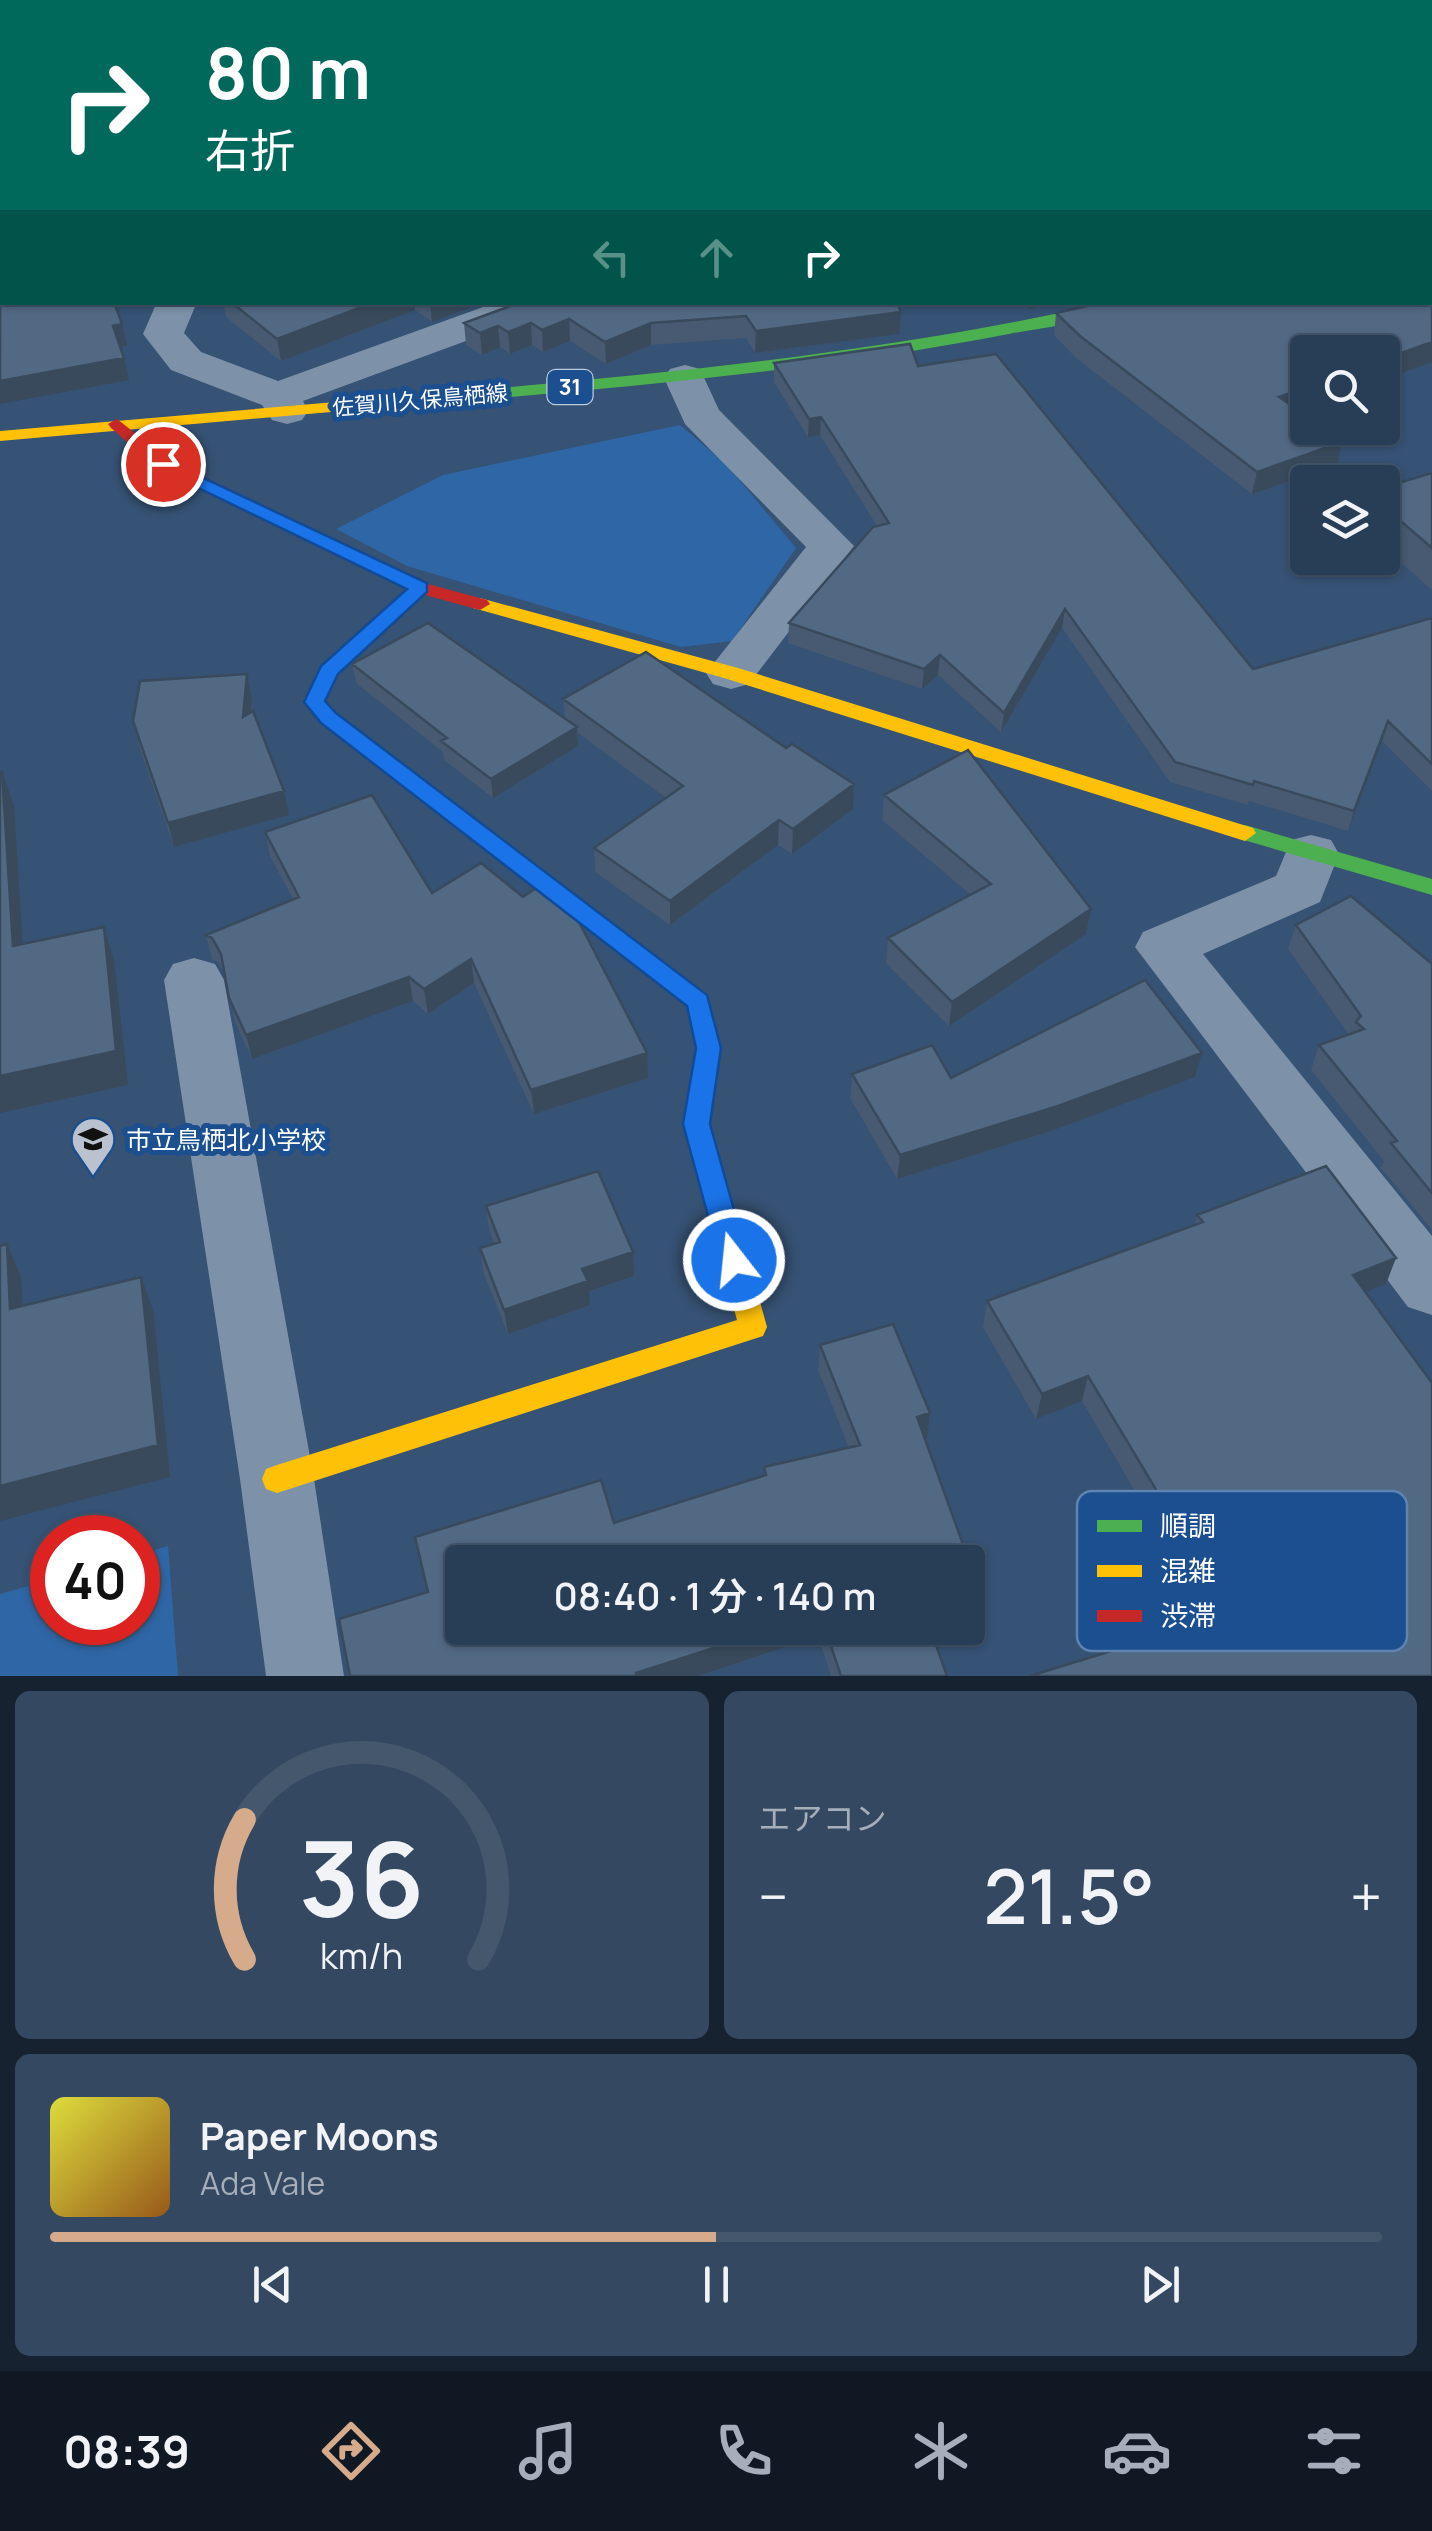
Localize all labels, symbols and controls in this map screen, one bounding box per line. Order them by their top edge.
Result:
text: 80 m [205,24,371,120]
icon: right [40,40,170,170]
text: 右折 [205,119,295,181]
icon: left [584,230,639,285]
icon: ahead [689,230,744,285]
icon: right [794,230,849,285]
map controls [1290,335,1400,575]
button: search [1290,335,1400,445]
road number: 31 [548,370,592,404]
street label: 佐賀川久保鳥栖線 [331,377,509,423]
pin [121,422,206,507]
icon: arrive [136,437,191,492]
button: layers [1290,465,1400,575]
school or university icon: 市立鳥栖北小学校 [70,1116,116,1177]
place label: 市立鳥栖北小学校 [126,1122,326,1157]
position arrow [682,1208,786,1312]
legend [1077,1491,1407,1651]
text: 順調 [1160,1506,1216,1544]
speed limit sign: 40 [30,1515,160,1645]
text: 混雑 [1160,1551,1216,1589]
text: 08:40 · 1 分 · 140 m [554,1569,876,1621]
text: 渋滞 [1160,1596,1216,1634]
text: エアコン [759,1796,887,1840]
text: 36 [299,1806,424,1948]
text: 21.5° [983,1844,1155,1947]
text: − [759,1858,788,1934]
text: + [1350,1858,1382,1934]
text: km/h [320,1931,403,1980]
text: Paper Moons [200,2109,439,2161]
text: Ada Vale [200,2161,325,2205]
icon: previous [245,2257,300,2312]
icon: pause [689,2257,744,2312]
icon: next [1133,2257,1188,2312]
icon: directions [316,2416,386,2486]
icon: music [513,2416,583,2486]
icon: phone [709,2416,779,2486]
icon: climate [906,2416,976,2486]
icon: car [1102,2416,1172,2486]
icon: filters [1299,2416,1369,2486]
text: 08:39 [63,2420,190,2482]

